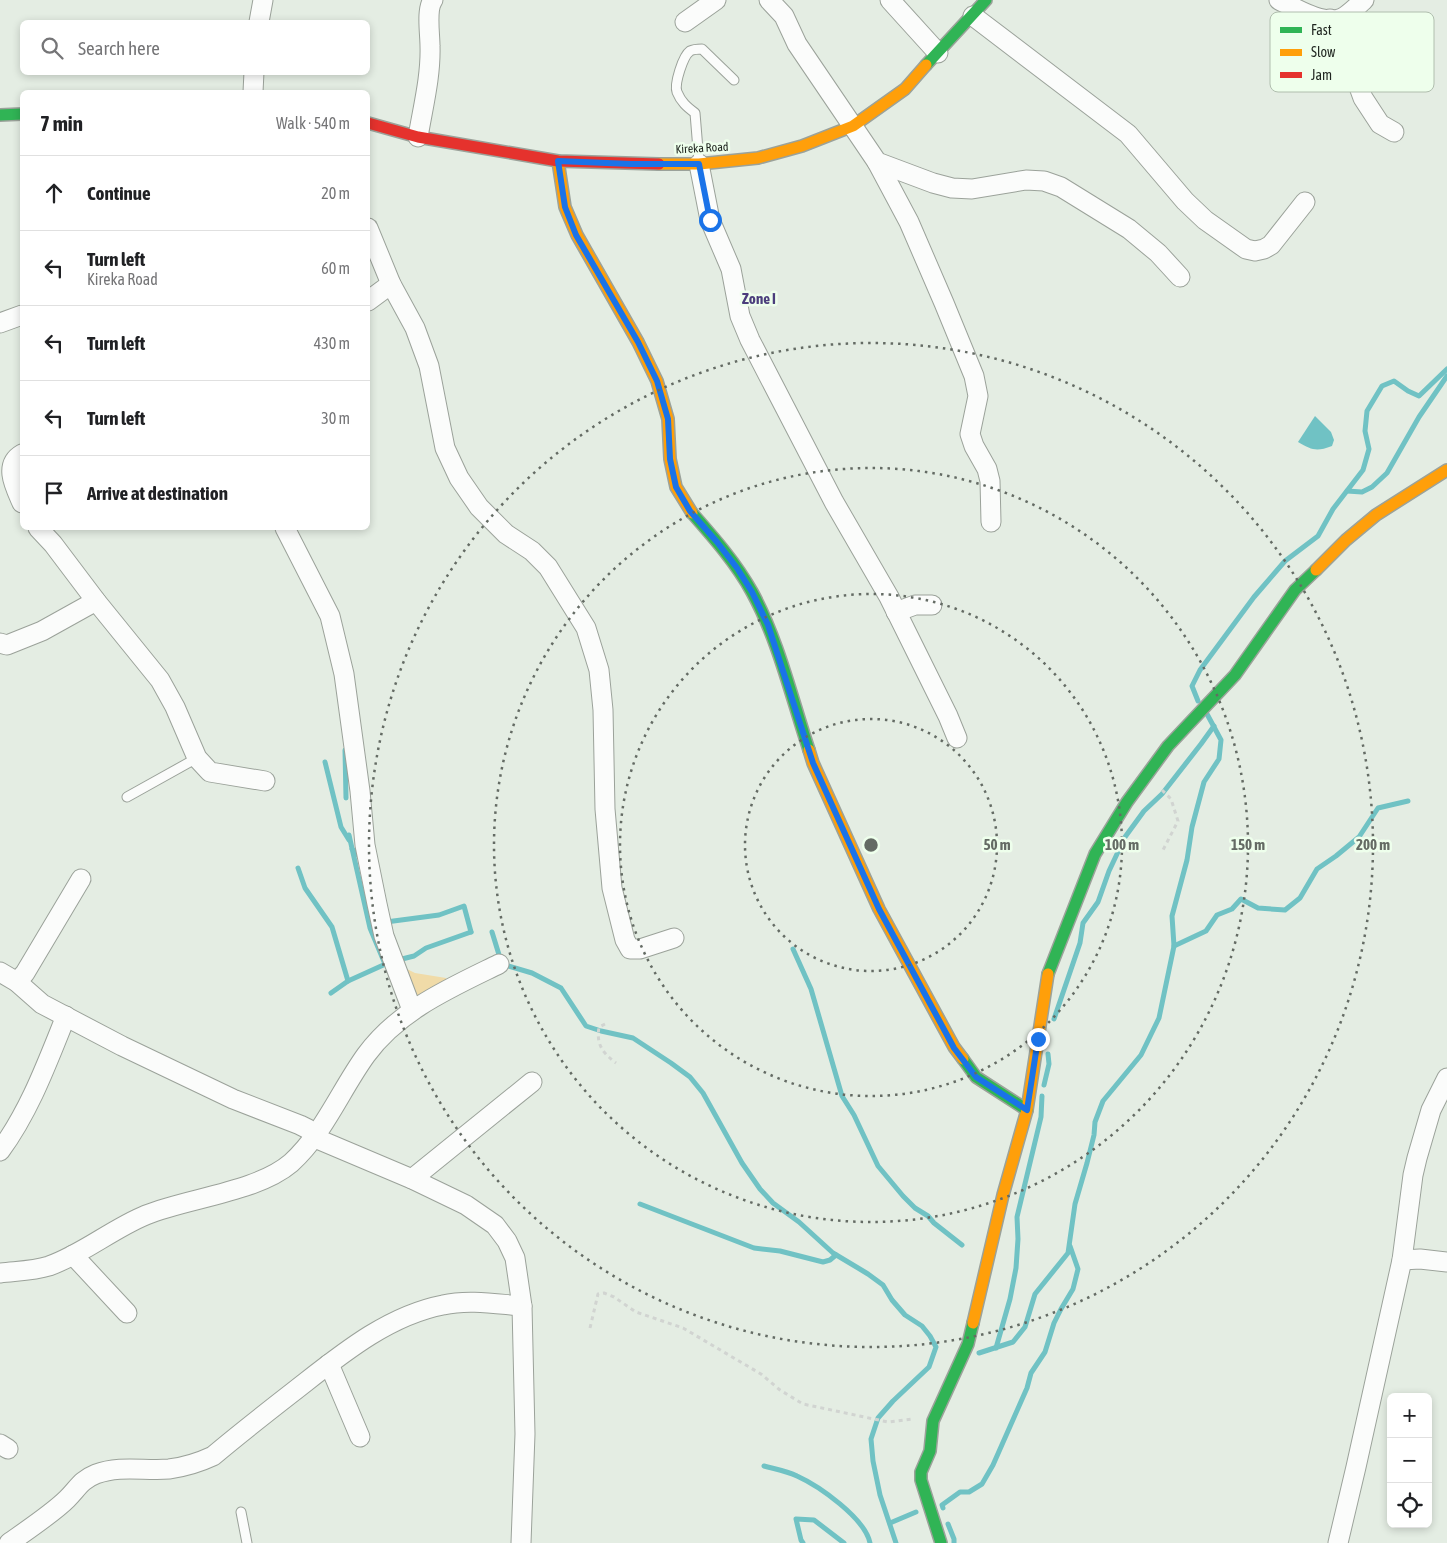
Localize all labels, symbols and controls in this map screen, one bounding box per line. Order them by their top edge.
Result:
legend [1270,12,1434,92]
search box [20,20,370,75]
text: Fast [1311,22,1332,38]
icon: search [38,34,66,62]
text: Search here [78,37,160,59]
text: Slow [1311,44,1336,60]
text: Jam [1311,67,1332,83]
text: 7 min [40,111,83,135]
text: Walk · 540 m [276,114,350,132]
street label: Kireka Road [675,140,729,156]
icon: ahead [40,179,68,207]
text: Continue [87,182,151,204]
text: 20 m [321,184,350,202]
route start [699,209,722,232]
text: Turn left [87,248,145,270]
icon: left [40,254,68,282]
text: 60 m [321,259,350,277]
text: Kireka Road [87,270,158,288]
district label: Zone I [742,290,776,307]
icon: left [40,329,68,357]
text: Turn left [87,332,145,354]
text: 430 m [314,334,350,352]
icon: left [40,404,68,432]
text: Turn left [87,407,145,429]
text: 30 m [321,409,350,427]
icon: arrive [40,479,68,507]
text: Arrive at destination [87,482,228,504]
centre of rings [862,836,880,854]
text: 50 m [984,836,1011,853]
text: 100 m [1105,836,1139,853]
text: 150 m [1231,836,1265,853]
text: 200 m [1356,836,1390,853]
route end [1027,1028,1050,1051]
map controls [1387,1393,1432,1528]
button: + [1387,1393,1432,1438]
button: − [1387,1438,1432,1483]
button: locate [1387,1483,1432,1528]

